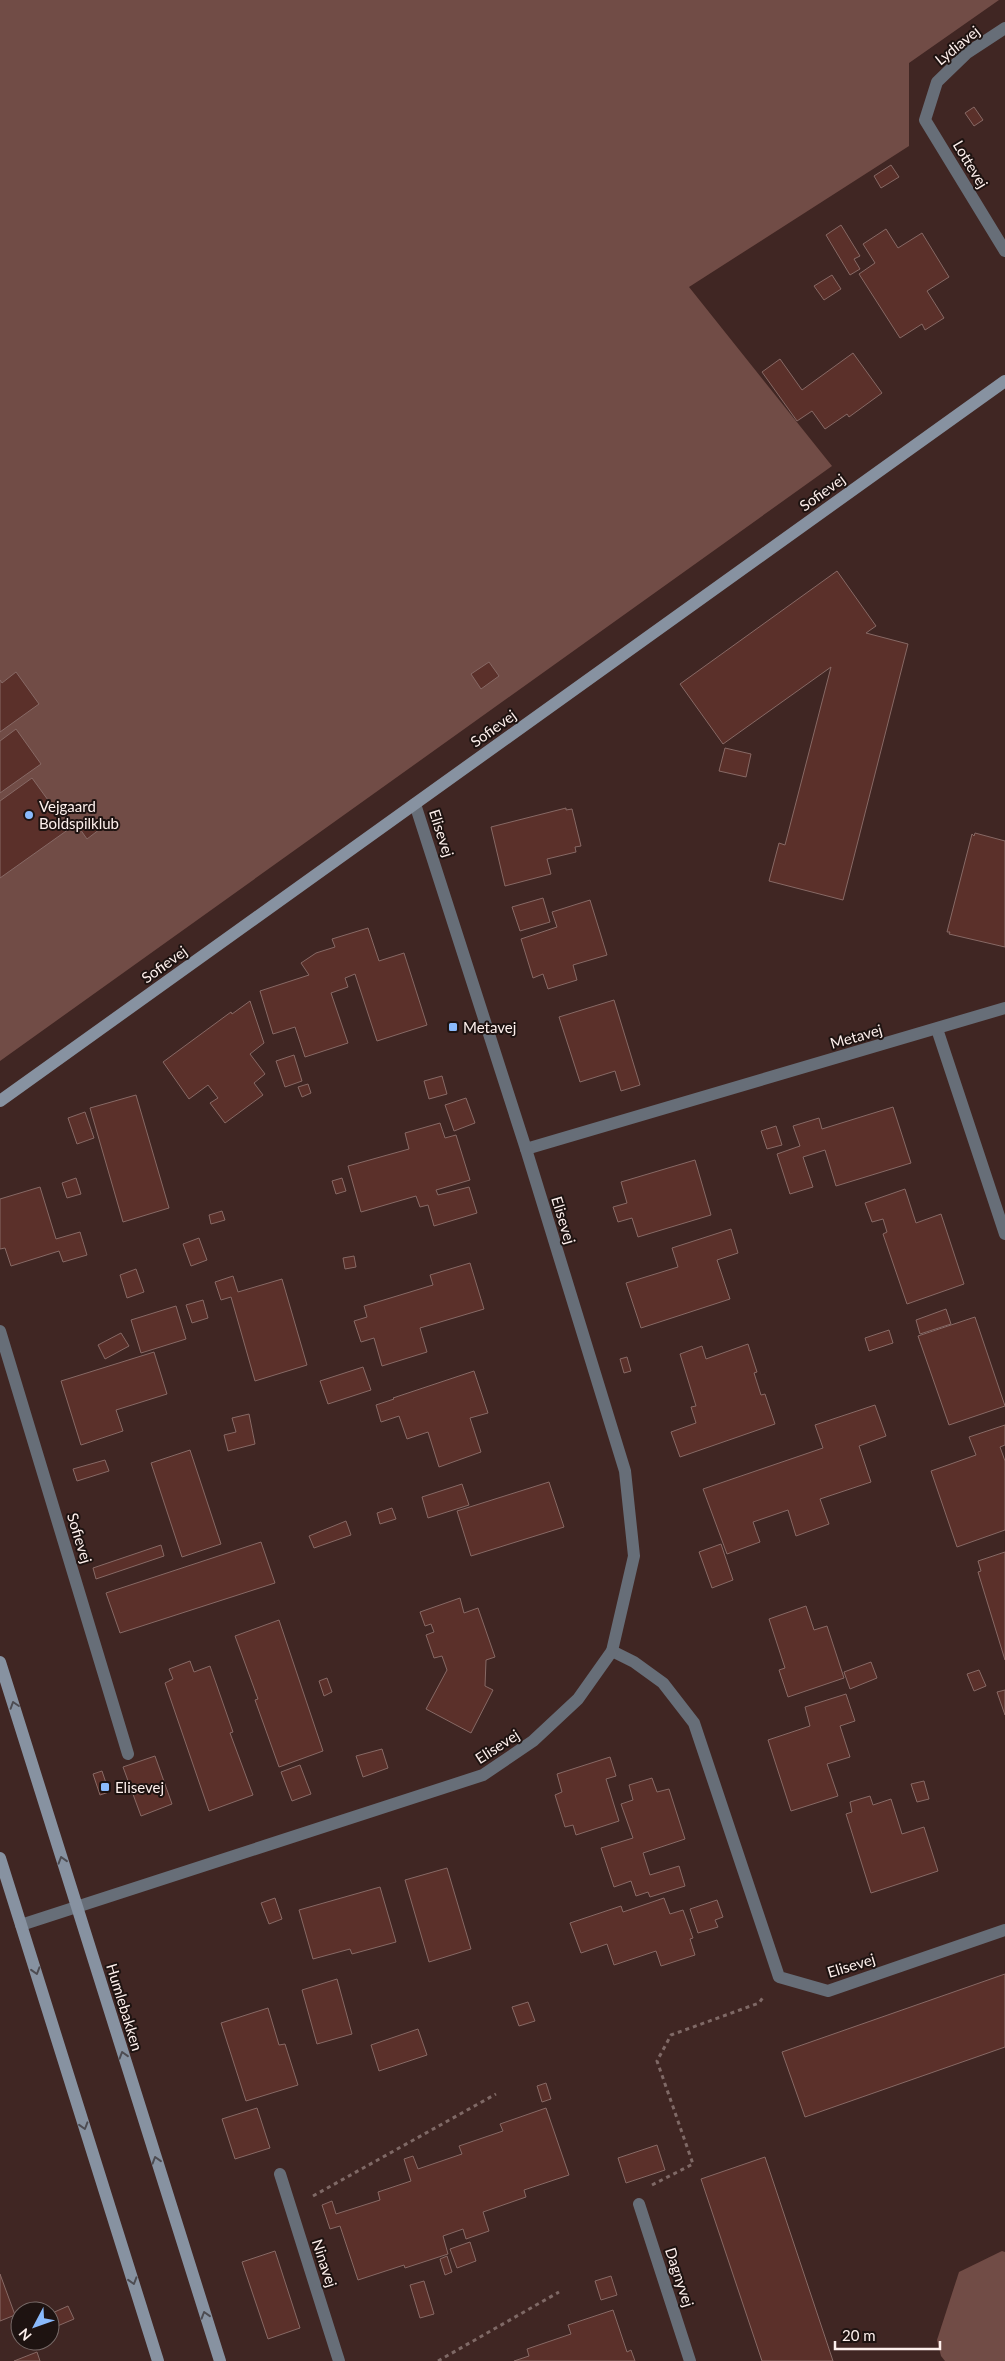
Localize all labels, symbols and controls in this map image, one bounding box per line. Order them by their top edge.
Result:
street label: Lydiavej [931,22,983,68]
street label: Lottevej [950,137,992,191]
street label: Sofievej [796,469,848,515]
street label: Sofievej [467,705,519,751]
place label: Vejgaard Boldspilklub [39,797,119,832]
street label: Elisevej [426,807,458,859]
marker: Vejgaard Boldspilklub [23,809,35,821]
street label: Sofievej [138,941,190,987]
place label: Metavej [463,1018,516,1036]
street label: Metavej [828,1020,884,1052]
marker: Metavej [447,1021,459,1033]
street label: Elisevej [548,1194,580,1246]
street label: Sofievej [64,1511,96,1565]
one-way arrow [9,1702,19,1710]
street label: Elisevej [472,1725,522,1767]
place label: Elisevej [115,1778,164,1796]
marker: Elisevej [99,1781,111,1793]
one-way arrow [58,1857,68,1865]
street label: Elisevej [825,1949,877,1981]
street label: Humlebakken [103,1961,147,2053]
one-way arrow [30,1967,40,1975]
one-way arrow [119,2052,129,2060]
one-way arrow [79,2122,89,2130]
one-way arrow [152,2156,162,2164]
street label: Ninavej [309,2237,341,2289]
street label: Dagnyvej [662,2245,698,2309]
one-way arrow [128,2277,138,2285]
north arrow [10,2301,60,2351]
one-way arrow [201,2311,211,2319]
scale bar [835,2318,940,2350]
text: N [15,2325,35,2345]
text: 20 m [842,2326,876,2344]

